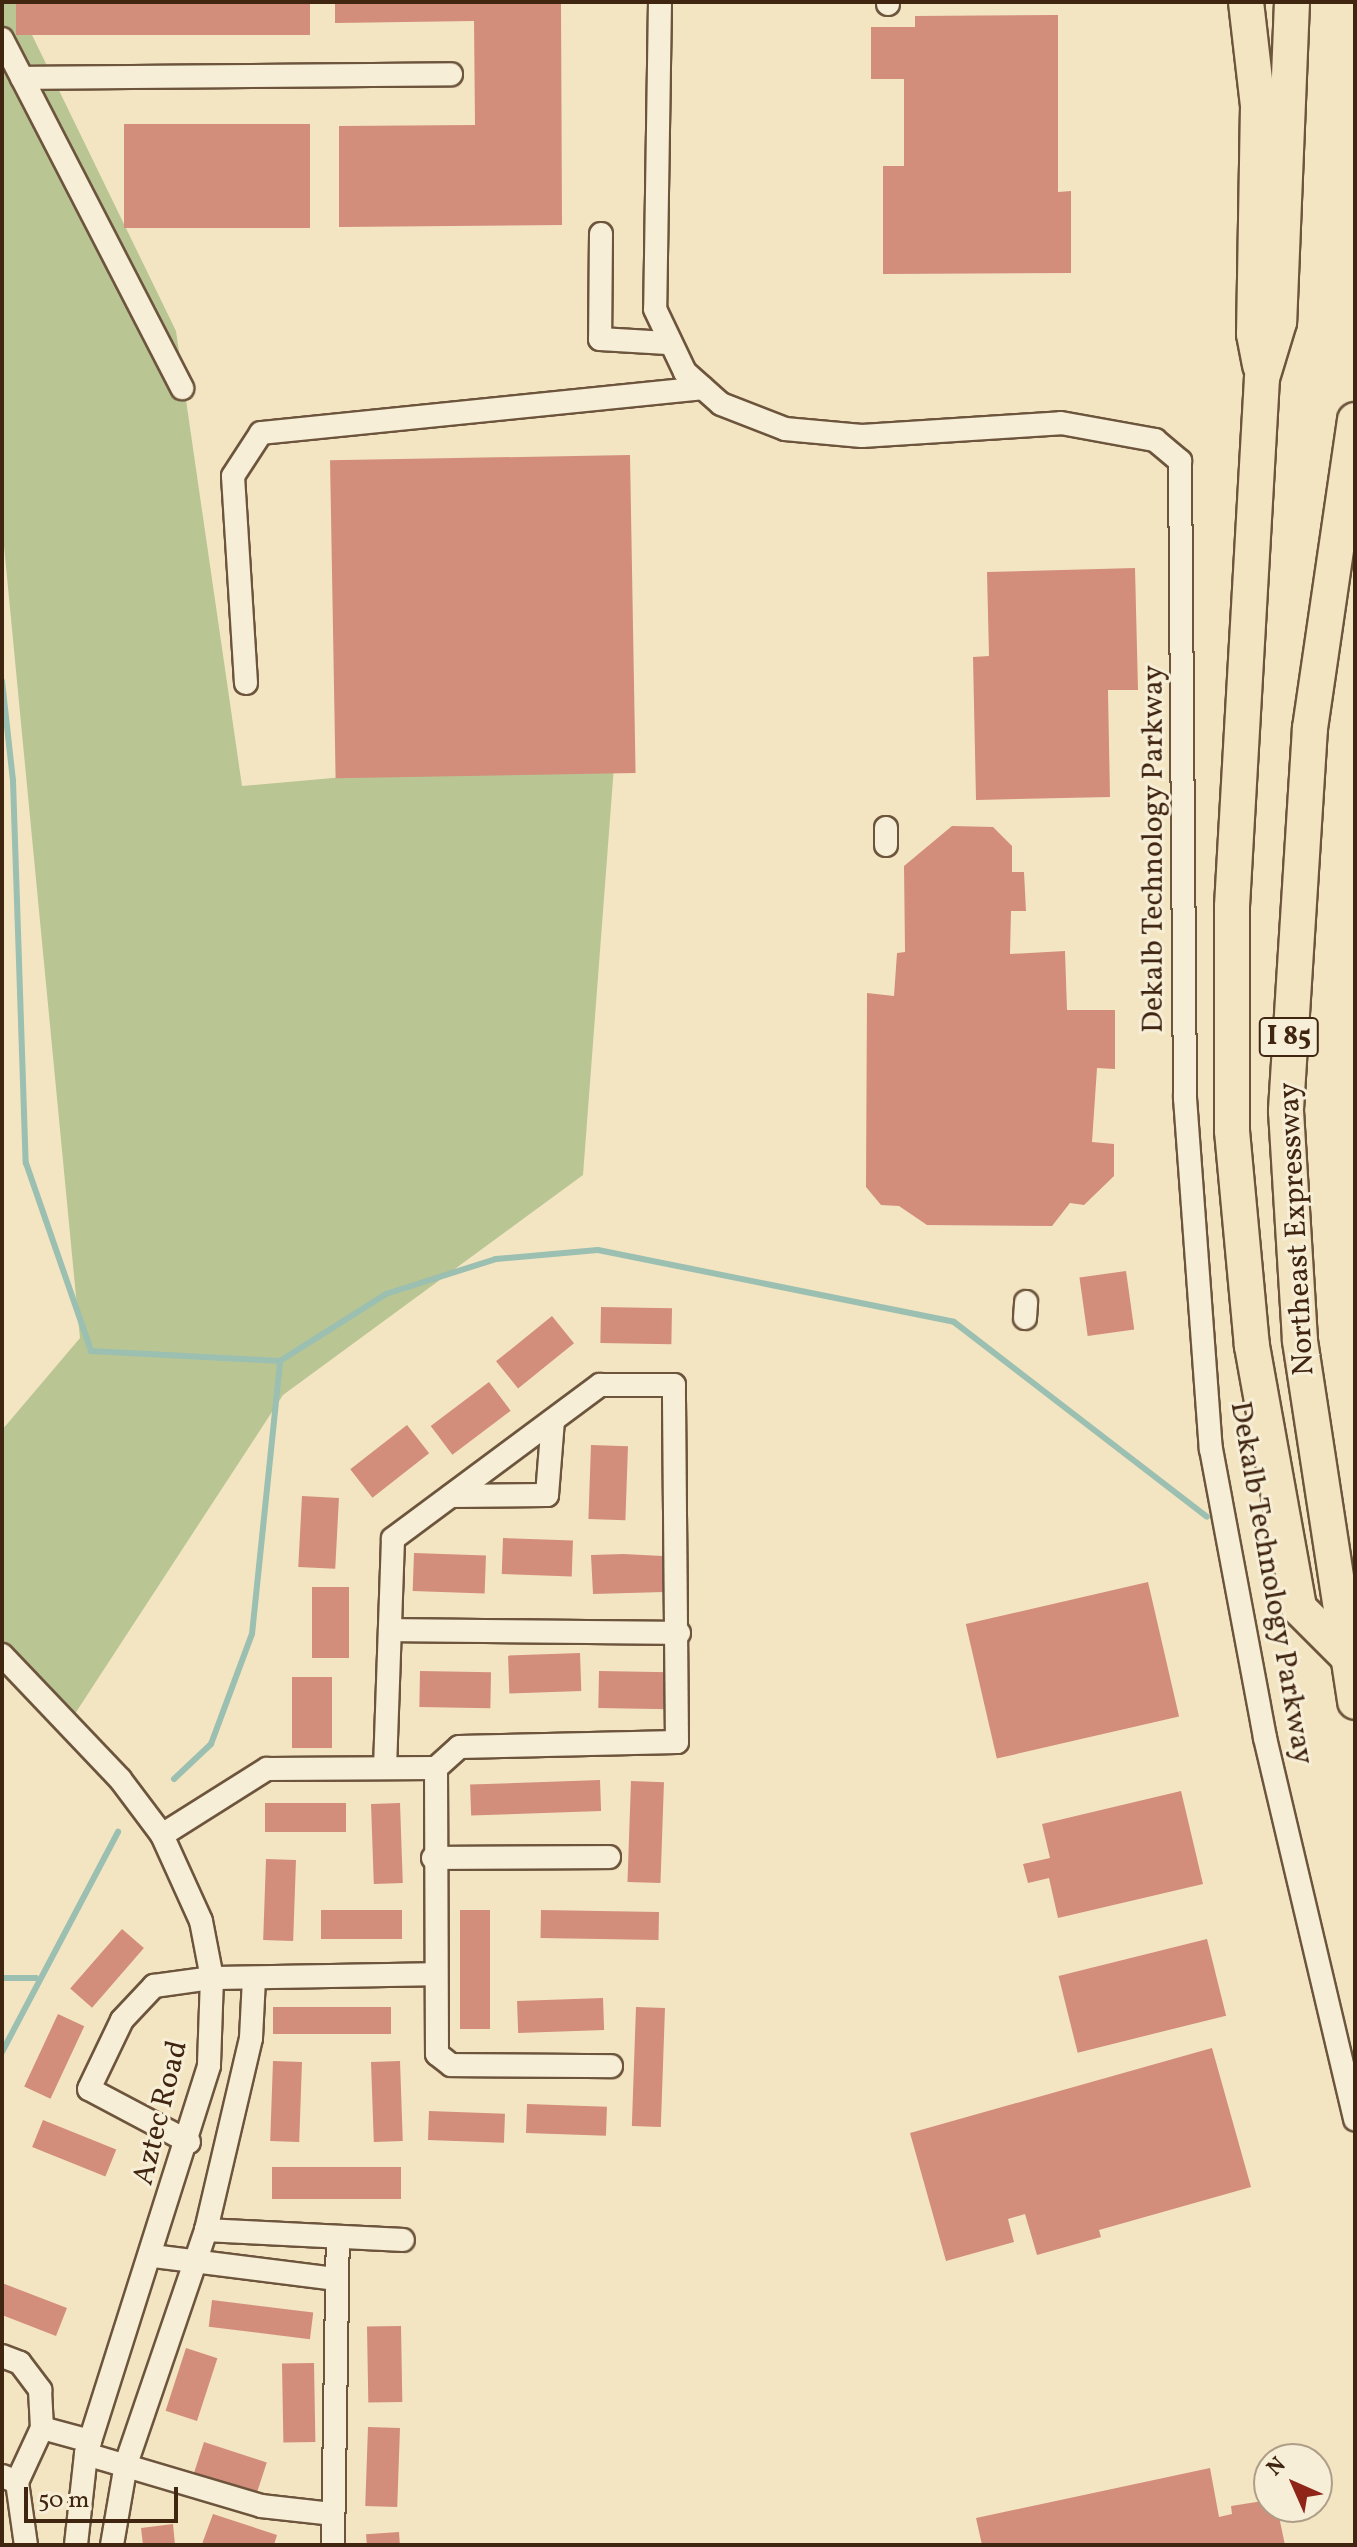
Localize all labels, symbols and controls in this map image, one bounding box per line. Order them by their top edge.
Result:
street label: Dekalb Technology Parkway [1136,664,1172,1034]
road number: I 85 [1257,1013,1321,1061]
street label: Northeast Expressway [1271,1081,1323,1377]
street label: Dekalb Technology Parkway [1221,1398,1321,1768]
street label: Aztec Road [126,2037,196,2189]
north arrow [1253,2443,1333,2523]
text: N [1260,2450,1294,2484]
scale bar [28,2471,182,2521]
text: 50 m [38,2484,90,2518]

